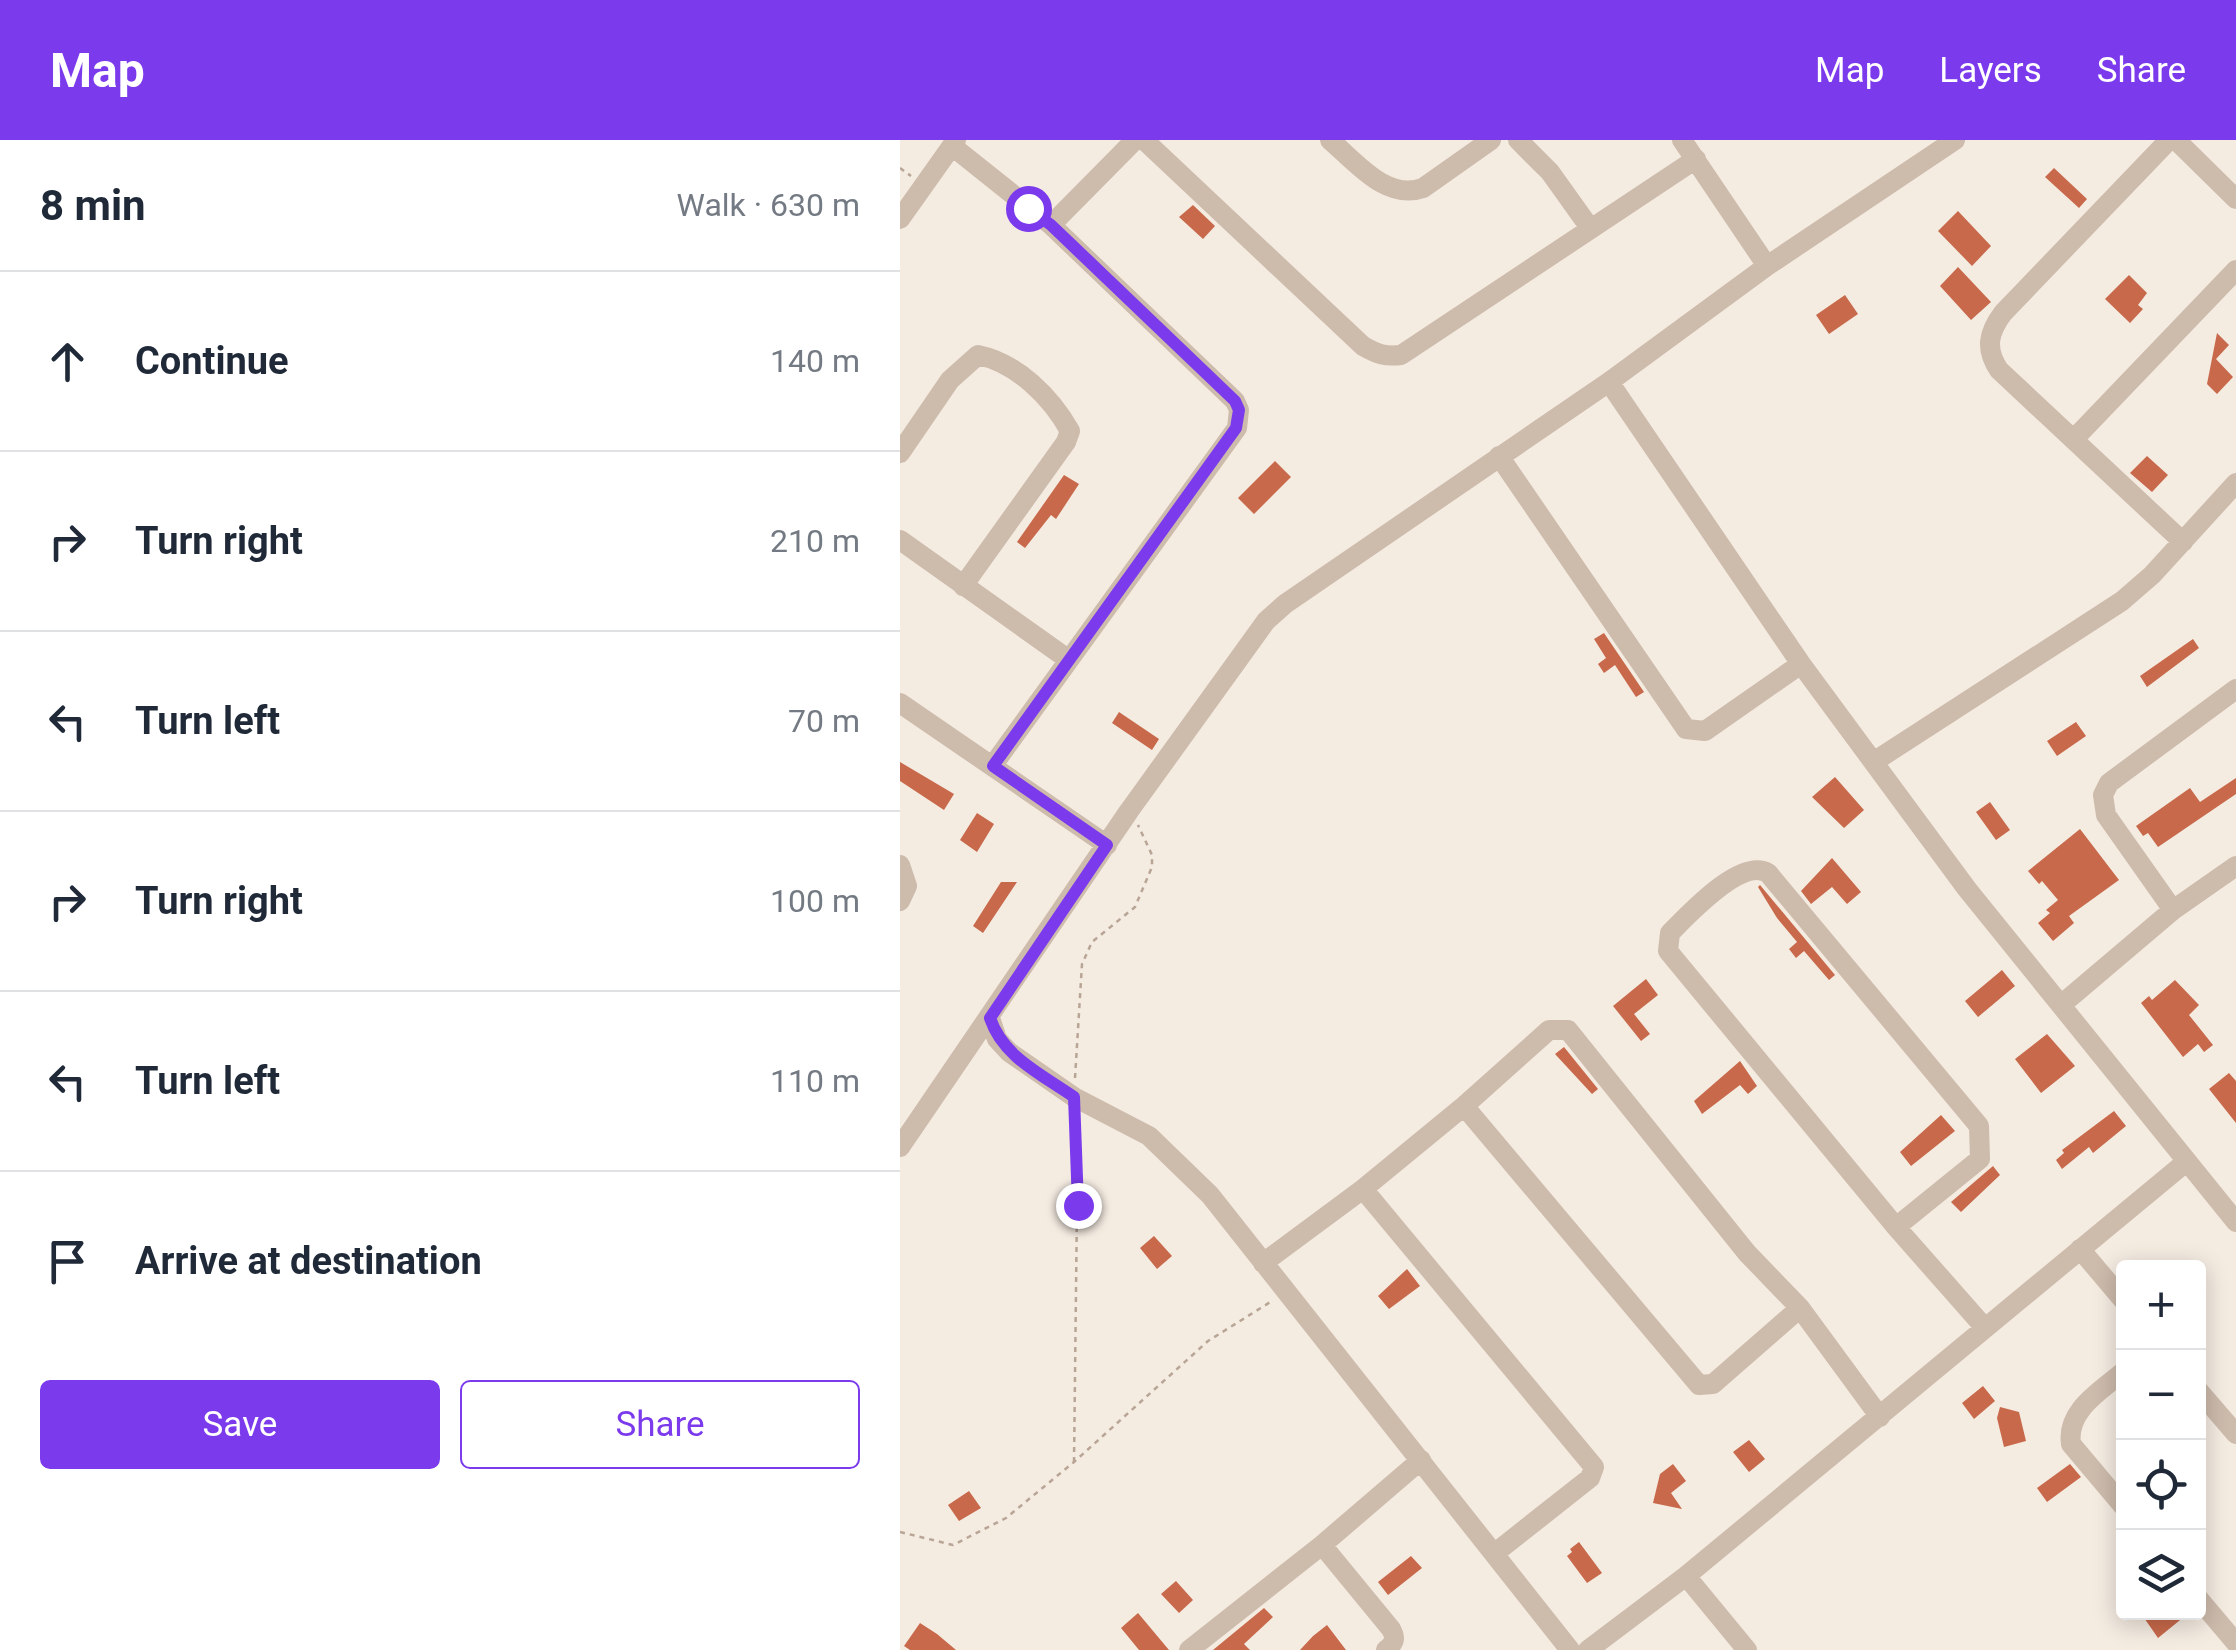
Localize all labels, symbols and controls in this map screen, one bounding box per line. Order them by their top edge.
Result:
text: Map [50,42,145,99]
text: Map [1815,50,1884,91]
text: Layers [1939,50,2042,91]
text: Share [2097,50,2186,91]
text: 8 min [40,181,146,230]
text: Walk · 630 m [677,186,860,224]
route start [1006,186,1052,232]
icon: ahead [40,334,95,389]
text: Continue [135,339,289,383]
text: 140 m [770,342,860,380]
icon: right [40,514,95,569]
text: Turn right [135,519,303,563]
text: 210 m [770,522,860,560]
icon: left [40,694,95,749]
text: Turn left [135,699,280,743]
text: 70 m [788,702,860,740]
icon: right [40,874,95,929]
text: Turn right [135,879,303,923]
text: 100 m [770,882,860,920]
icon: left [40,1054,95,1109]
text: Turn left [135,1059,280,1103]
text: 110 m [770,1062,860,1100]
route end [1056,1183,1102,1229]
icon: arrive [40,1234,95,1289]
text: Arrive at destination [135,1239,482,1283]
map controls [2116,1260,2206,1620]
button: + [2116,1260,2206,1350]
button: − [2116,1350,2206,1440]
button: Save [40,1380,440,1469]
button: Share [460,1380,860,1469]
button: locate [2116,1440,2206,1530]
button: layers [2116,1530,2206,1620]

